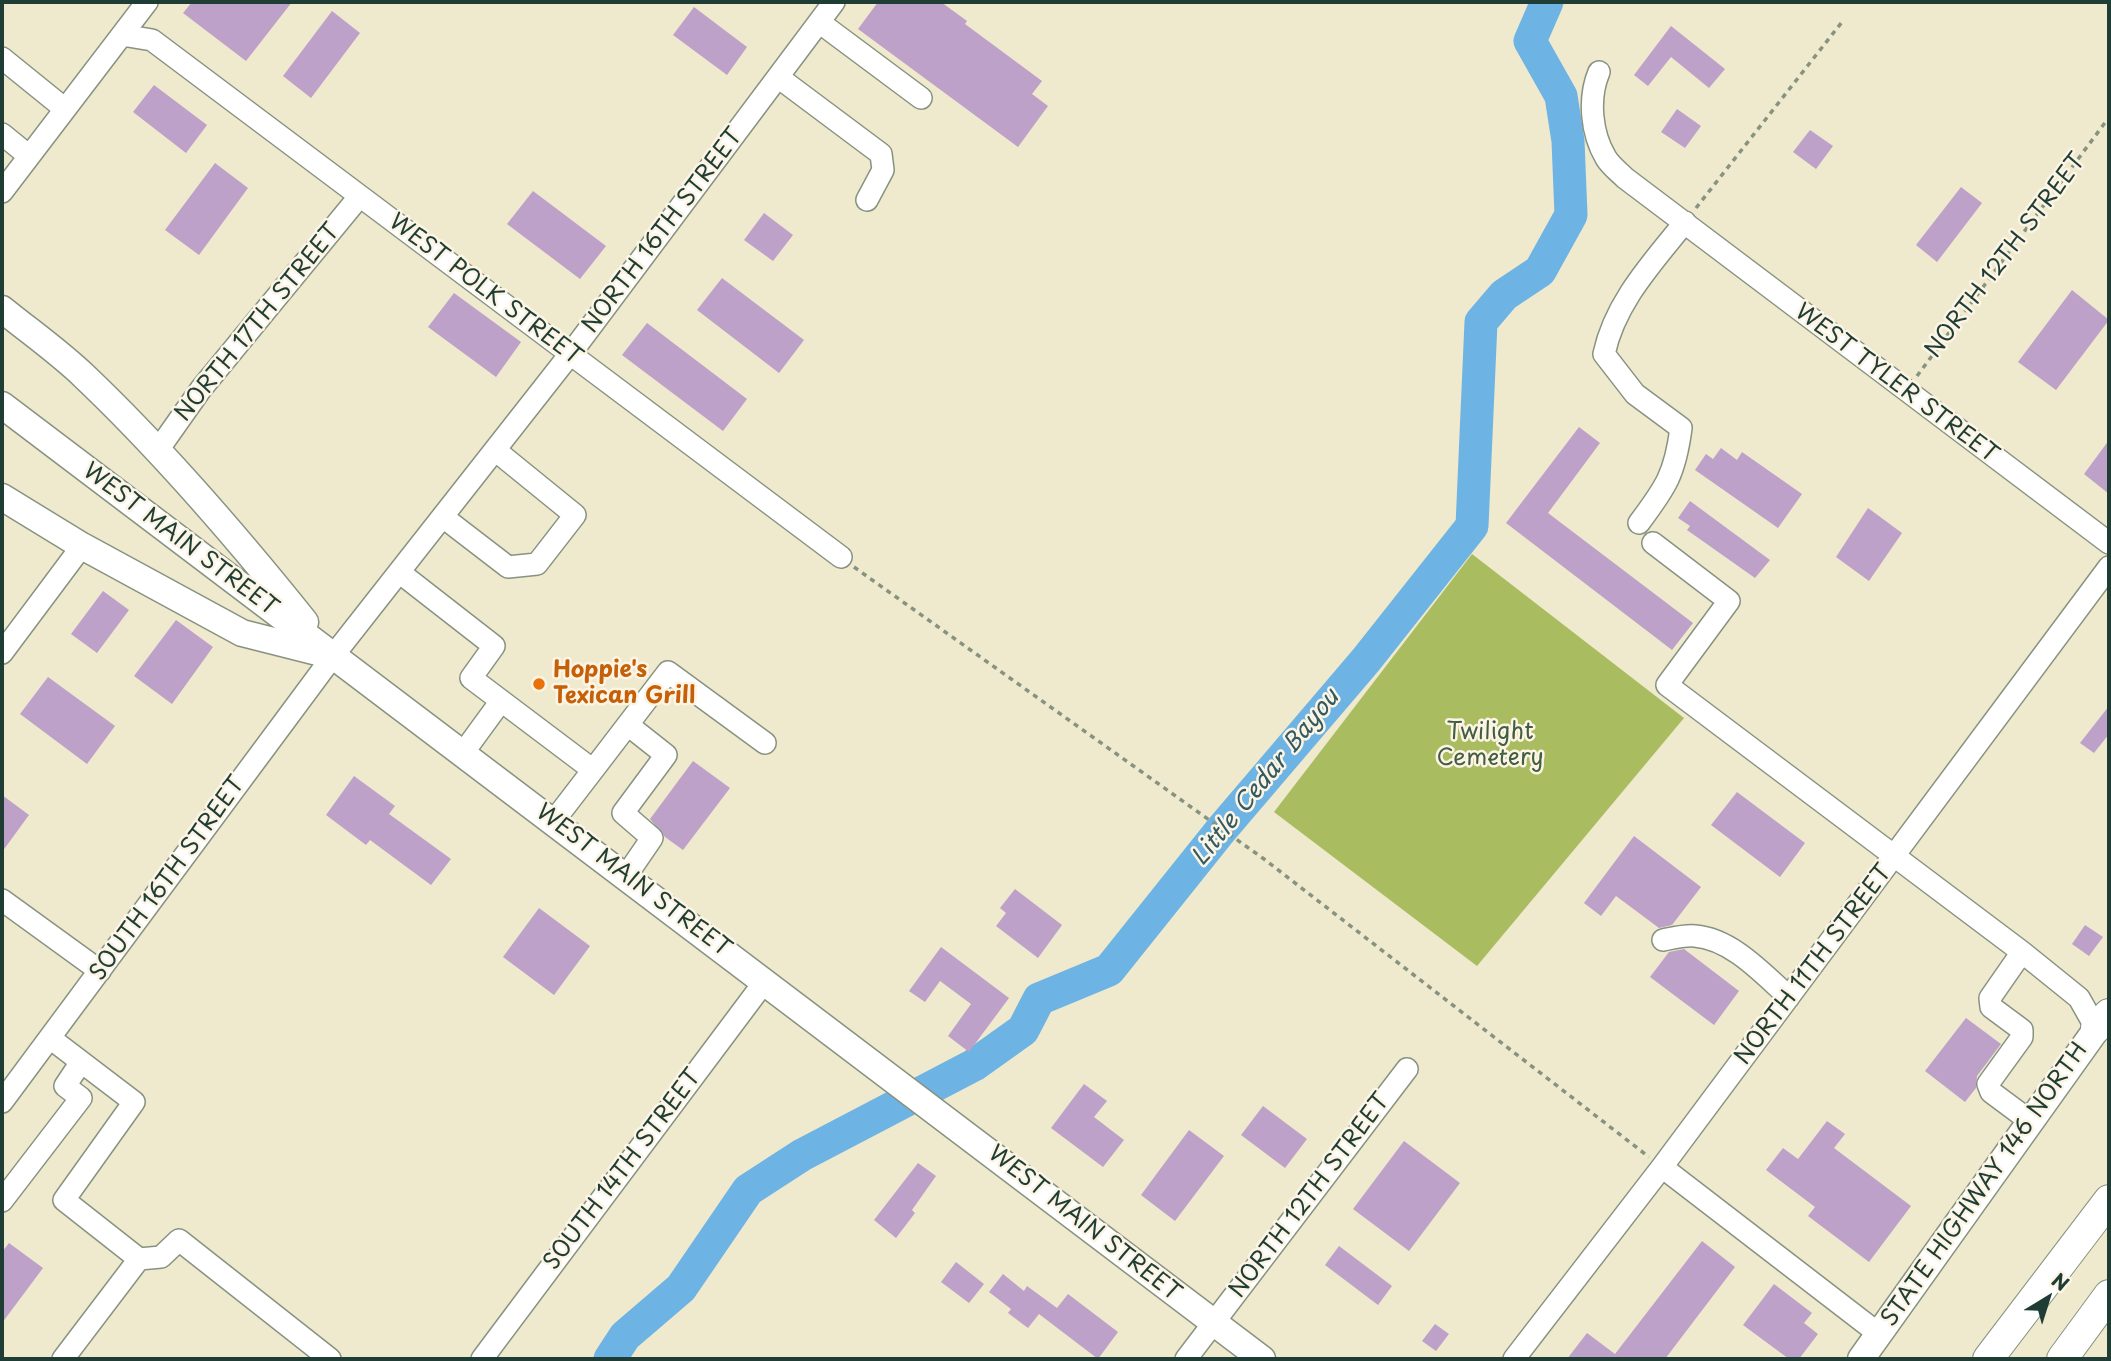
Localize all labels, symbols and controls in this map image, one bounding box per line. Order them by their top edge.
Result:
street label: NORTH 16TH STREET [577,123,749,339]
street label: NORTH 12TH STREET [1920,148,2092,364]
street label: WEST POLK STREET [383,208,587,372]
street label: NORTH 17TH STREET [170,219,346,427]
street label: WEST TYLER STREET [1789,299,2003,469]
street label: WEST MAIN STREET [77,458,283,622]
place label: Hoppie's Texican Grill [553,657,695,711]
marker: Hoppie's Texican Grill [531,676,547,692]
water label: Little Cedar Bayou [1186,684,1346,872]
park label: Twilight Cemetery [1436,719,1544,773]
street label: SOUTH 16TH STREET [85,772,251,986]
street label: WEST MAIN STREET [530,799,736,963]
street label: NORTH 11TH STREET [1730,860,1898,1070]
street label: STATE HIGHWAY 146 NORTH [1876,1038,2094,1332]
street label: SOUTH 14TH STREET [539,1064,707,1276]
street label: NORTH 12TH STREET [1224,1088,1396,1304]
street label: WEST MAIN STREET [982,1140,1186,1308]
north arrow [2013,1263,2083,1333]

